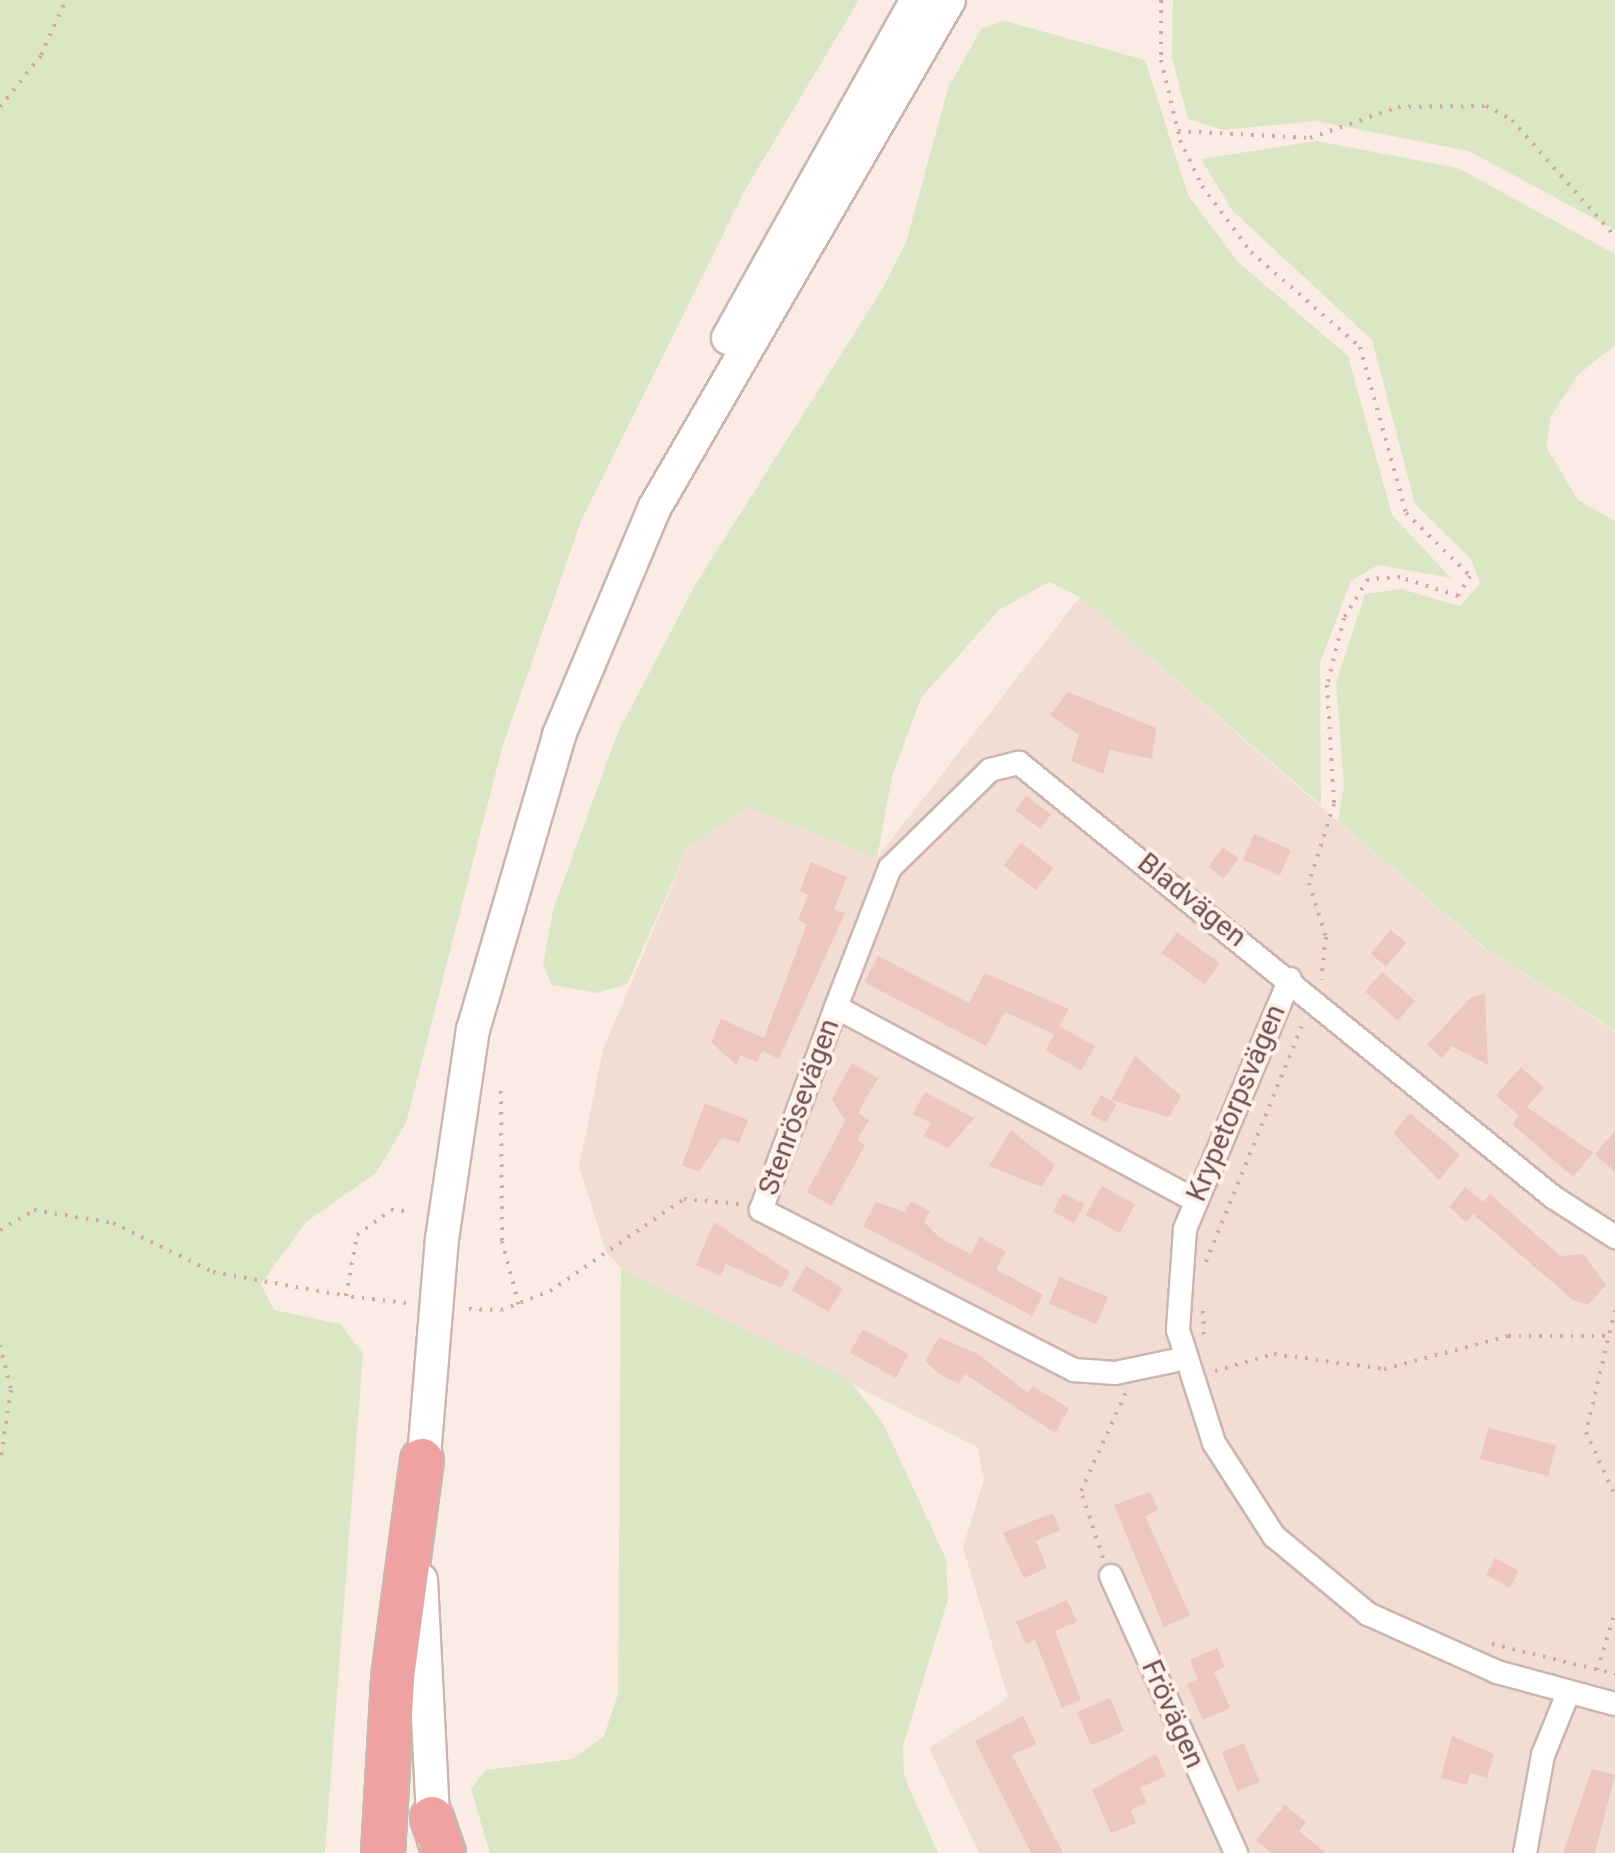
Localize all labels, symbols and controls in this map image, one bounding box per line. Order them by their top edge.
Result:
street label: Bladvägen [1131,846,1253,954]
street label: Krypetorpsvägen [1179,1000,1293,1206]
street label: Stenrösevägen [752,1014,846,1200]
street label: Frövägen [1134,1655,1212,1773]

